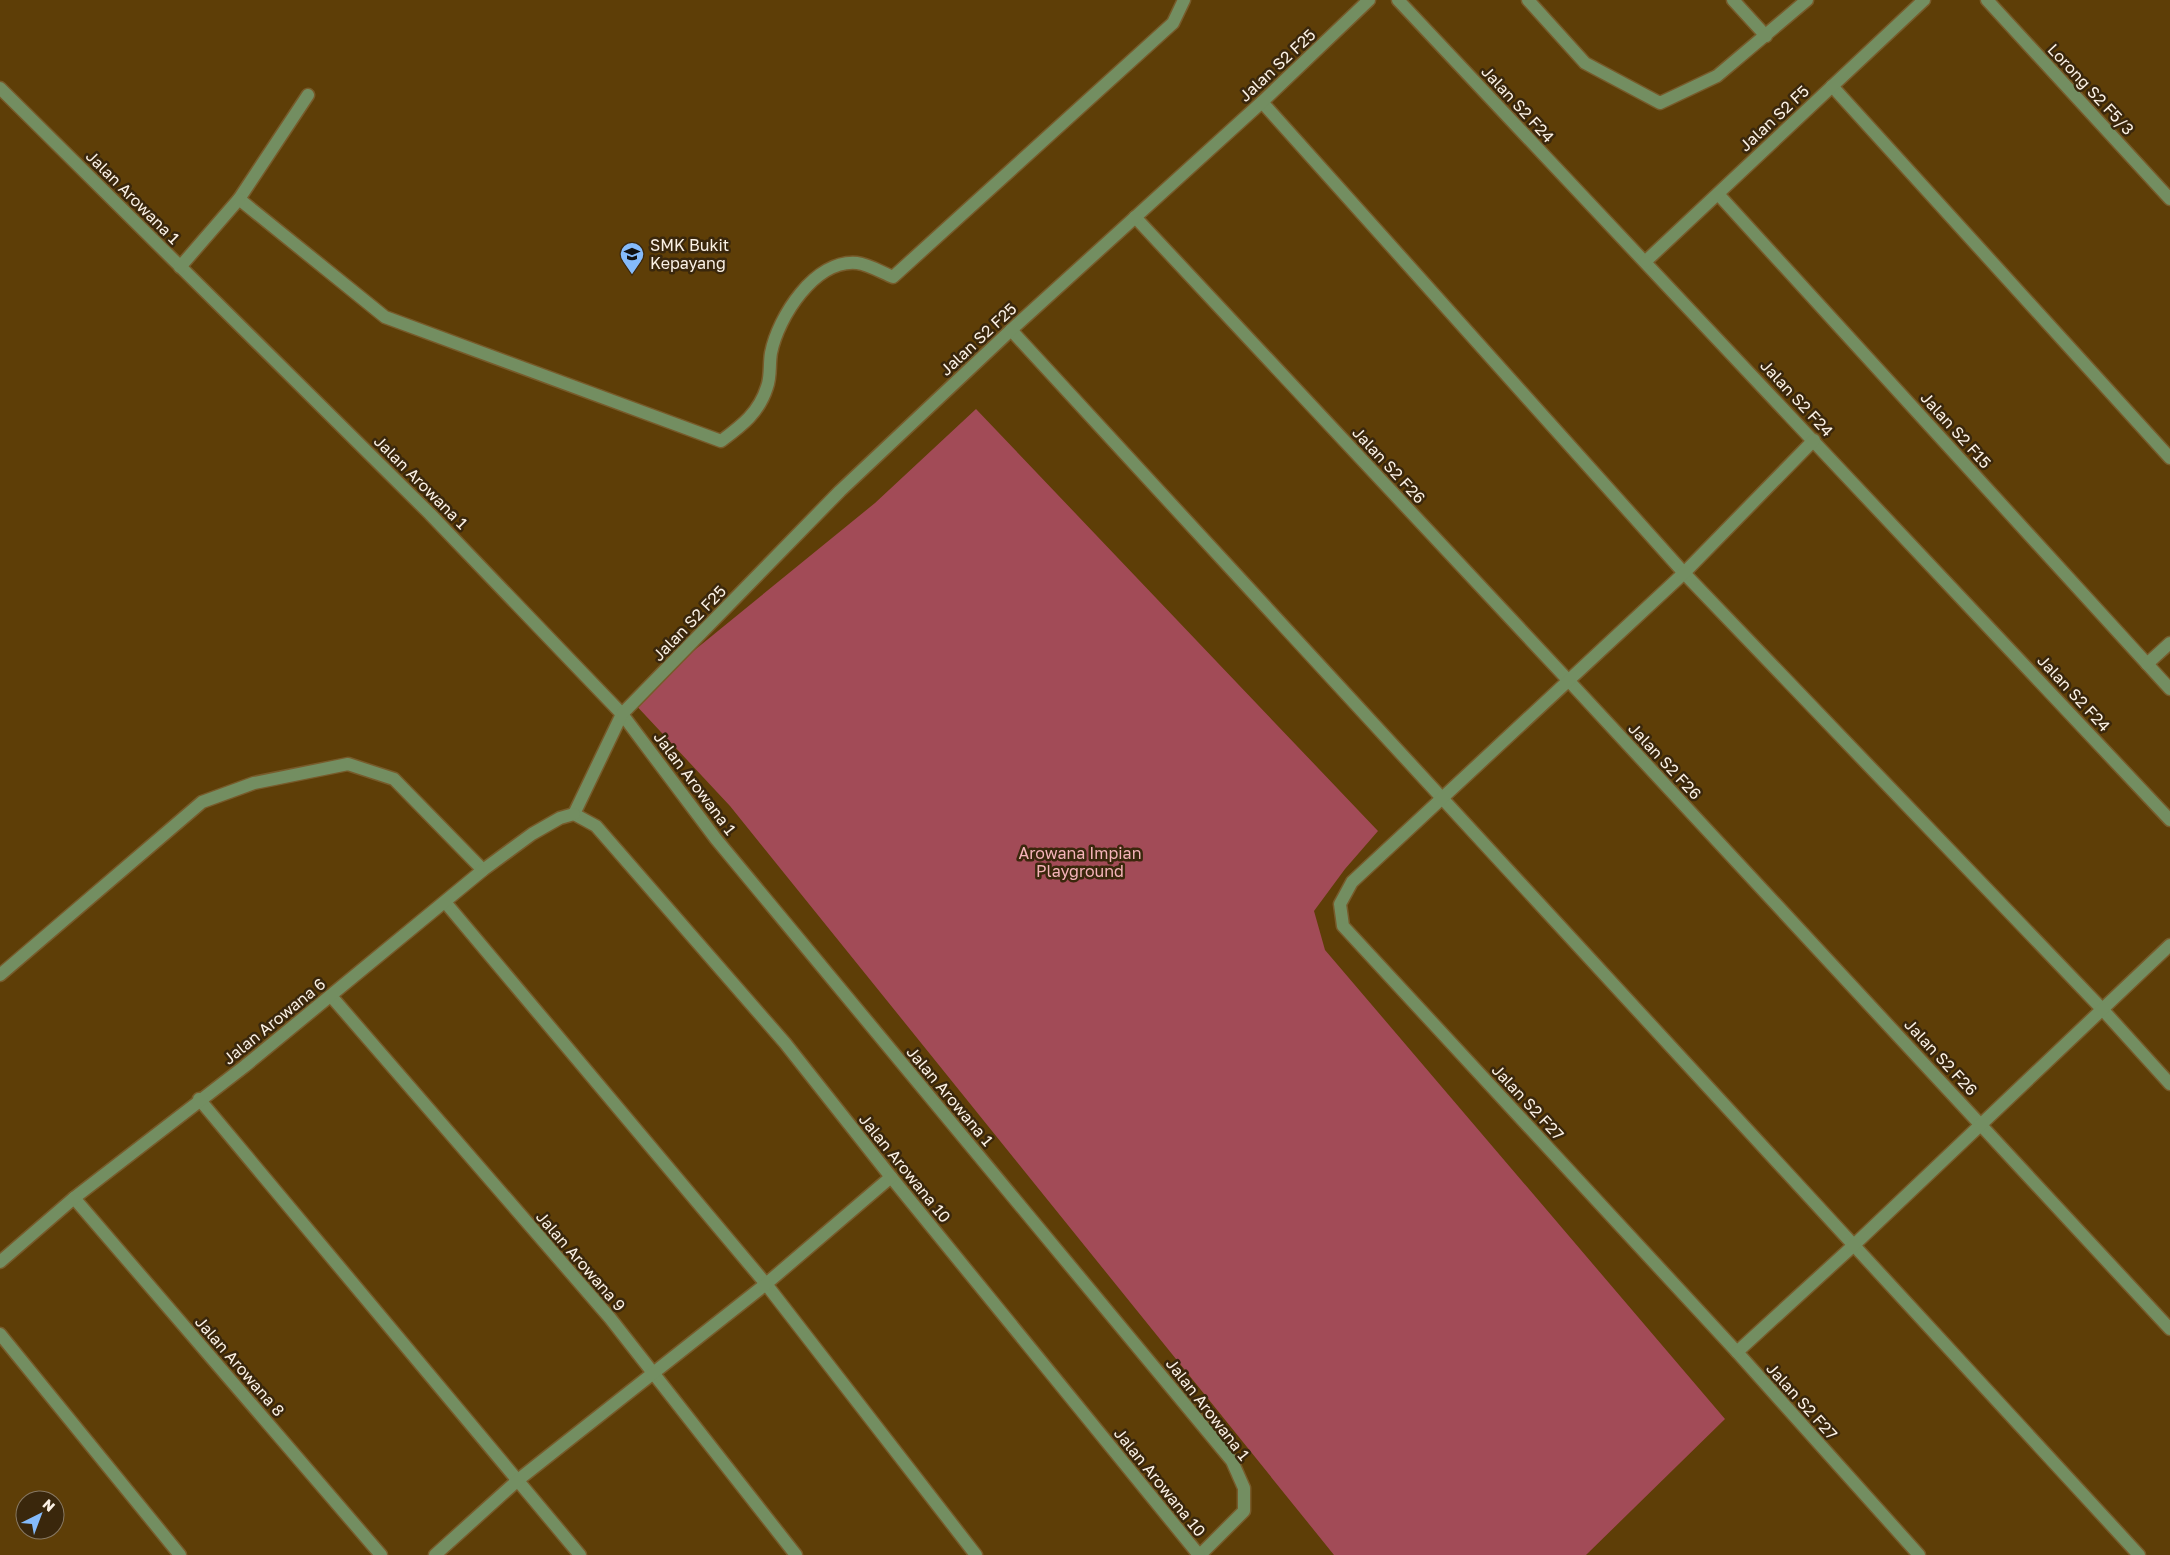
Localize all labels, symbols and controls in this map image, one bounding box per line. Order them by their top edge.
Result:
street label: Jalan S2 F25 [1235,24,1319,106]
street label: Lorong S2 F5/3 [2044,39,2138,139]
street label: Jalan S2 F24 [1477,61,1559,147]
street label: Jalan S2 F5 [1735,81,1813,155]
street label: Jalan Arowana 1 [82,146,184,248]
place label: SMK Bukit Kepayang [650,235,729,273]
school or university icon: SMK Bukit Kepayang [619,241,645,275]
street label: Jalan S2 F25 [936,298,1020,380]
street label: Jalan S2 F24 [1756,355,1838,441]
street label: Jalan S2 F15 [1916,388,1996,472]
street label: Jalan S2 F26 [1348,422,1430,508]
street label: Jalan Arowana 1 [370,431,472,533]
street label: Jalan S2 F25 [648,581,730,665]
street label: Jalan S2 F24 [2033,650,2115,736]
street label: Jalan S2 F26 [1624,718,1706,804]
street label: Jalan Arowana 1 [650,727,741,839]
park label: Arowana Impian Playground [1019,843,1142,881]
street label: Jalan Arowana 6 [219,973,329,1069]
street label: Jalan S2 F26 [1900,1014,1982,1100]
street label: Jalan Arowana 1 [902,1042,998,1150]
street label: Jalan S2 F27 [1488,1060,1568,1144]
street label: Jalan Arowana 10 [855,1109,955,1227]
street label: Jalan Arowana 9 [532,1207,630,1315]
street label: Jalan Arowana 8 [191,1312,289,1420]
street label: Jalan Arowana 1 [1162,1354,1254,1464]
street label: Jalan S2 F27 [1762,1358,1842,1444]
street label: Jalan Arowana 10 [1110,1423,1210,1541]
north arrow [15,1490,65,1540]
text: N [39,1495,59,1515]

